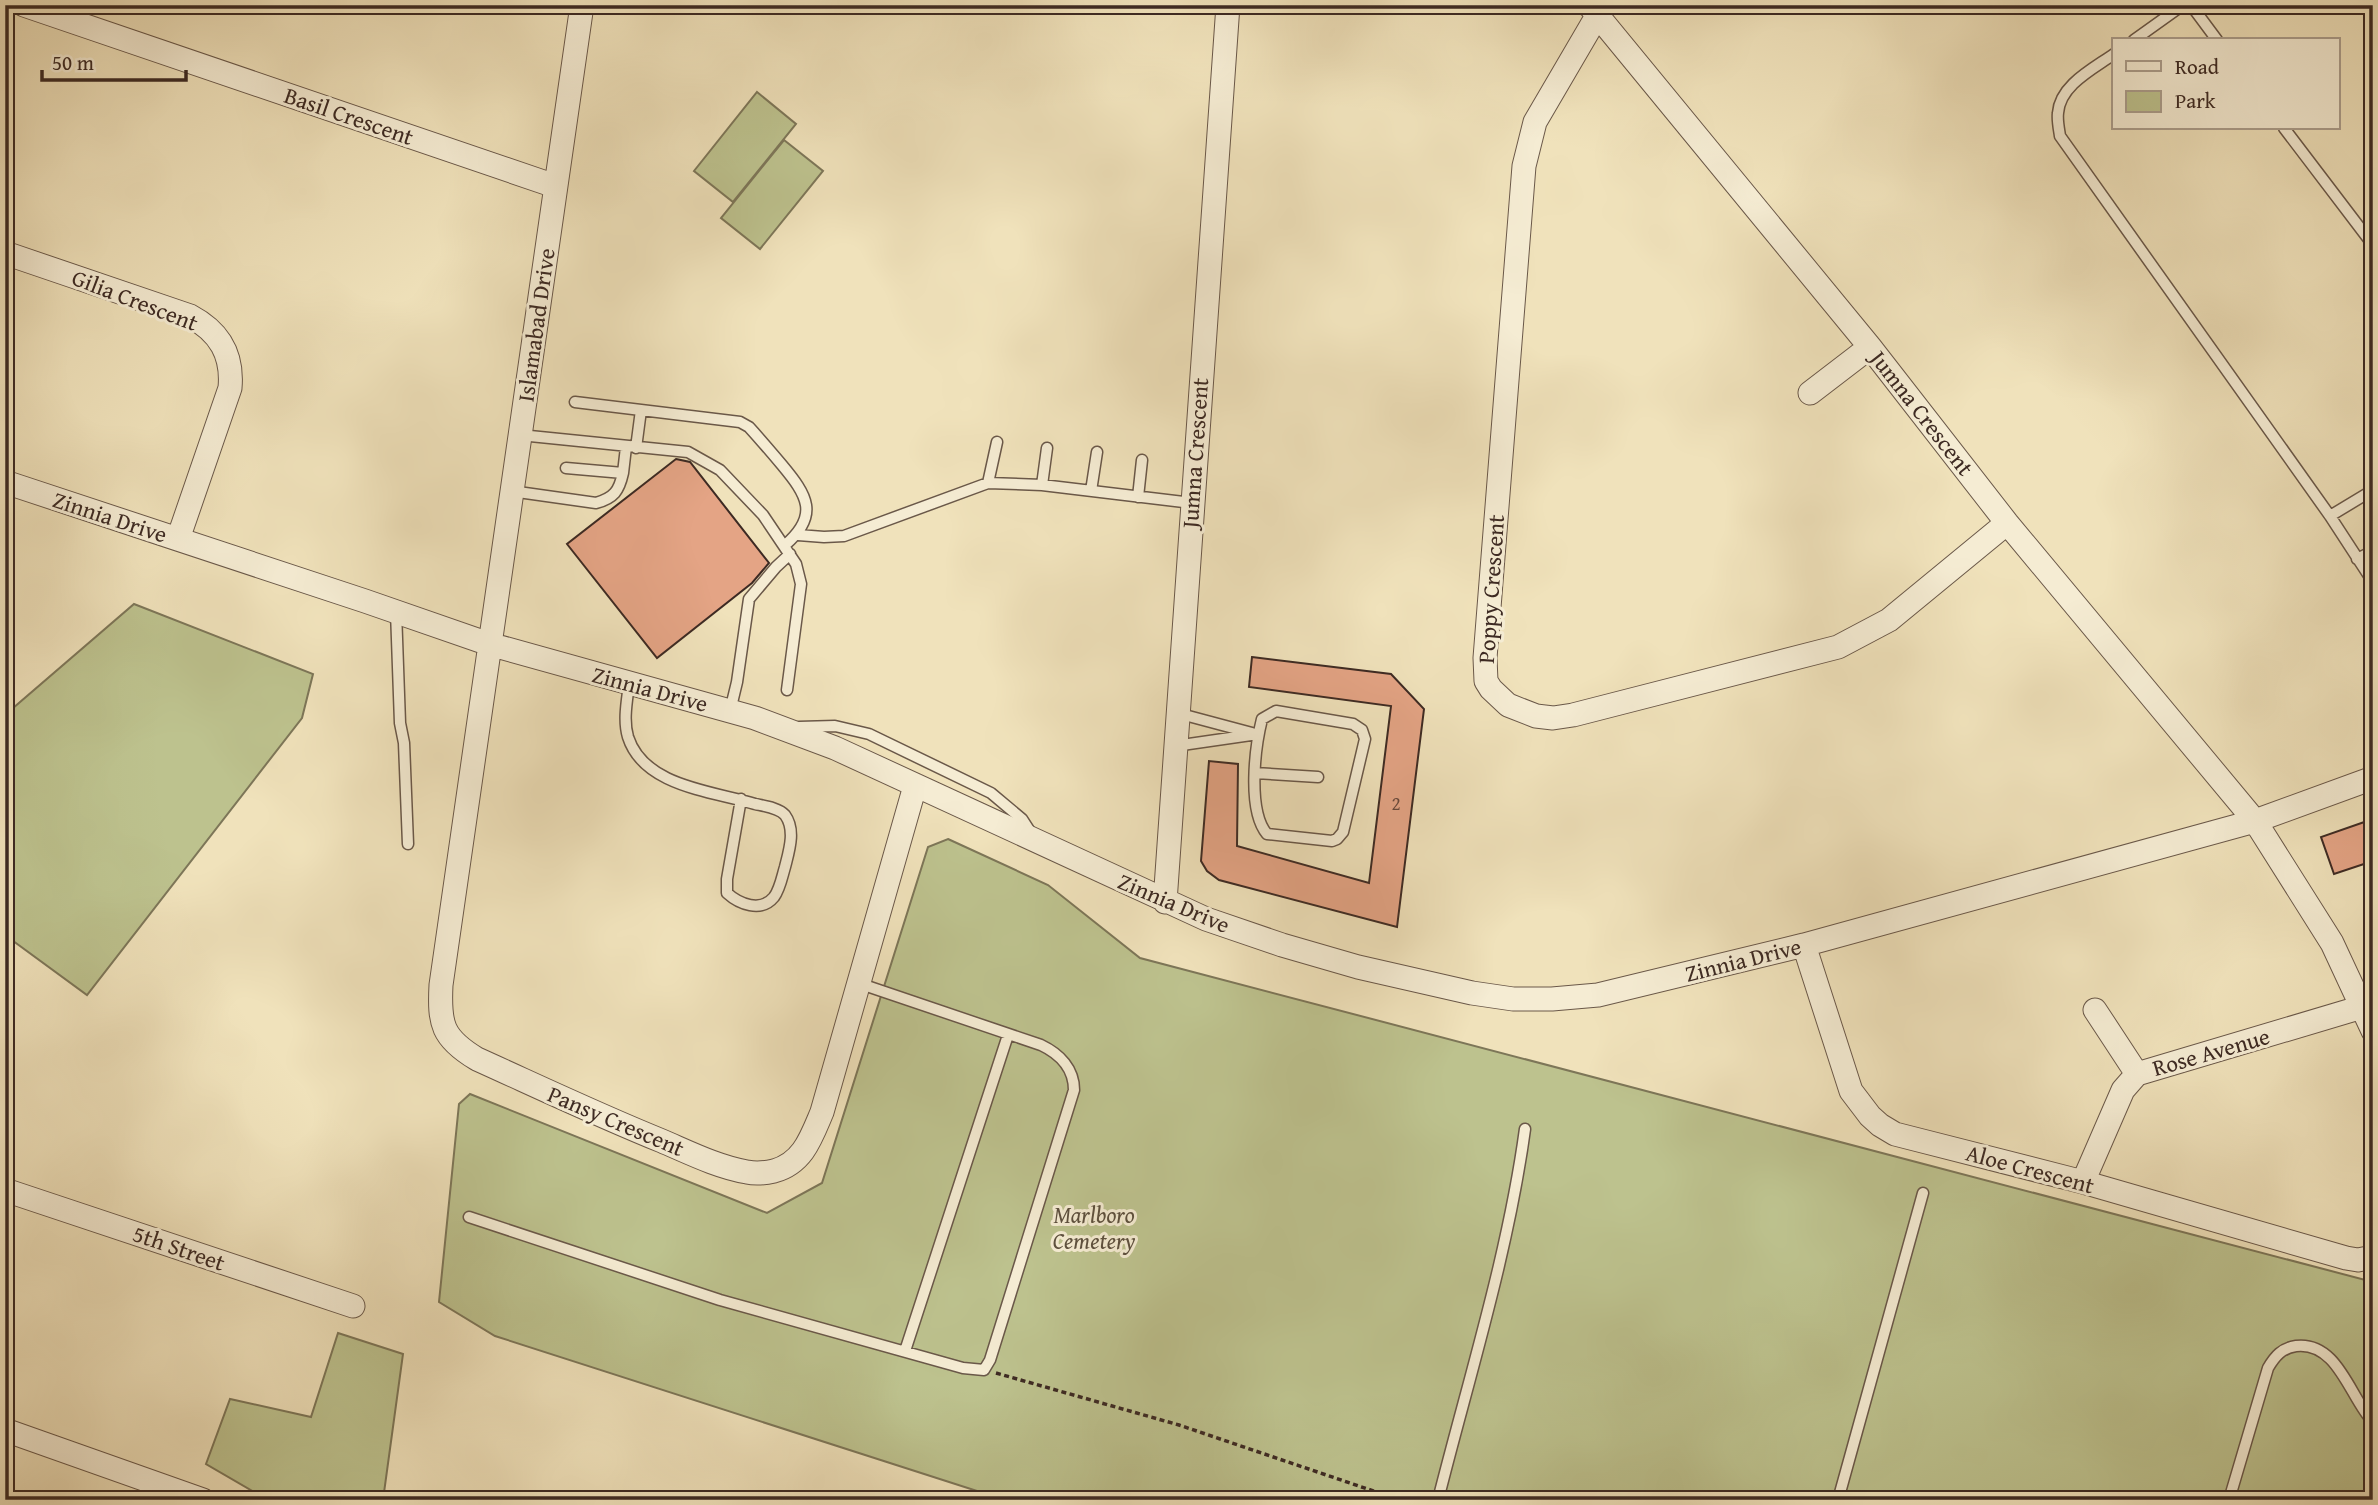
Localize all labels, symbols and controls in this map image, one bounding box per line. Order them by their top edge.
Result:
scale bar [42,38,186,82]
legend [2112,38,2340,130]
text: 50 m [52,47,94,78]
text: Road [2175,51,2220,82]
street label: Basil Crescent [280,78,418,153]
text: Park [2175,85,2216,116]
street label: Islamabad Drive [508,246,563,404]
street label: Gilia Crescent [67,260,203,339]
street label: Jumna Crescent [1861,341,1982,482]
street label: Jumna Crescent [1173,377,1216,532]
street label: Zinnia Drive [49,483,172,551]
street label: Poppy Crescent [1469,513,1512,664]
street label: Zinnia Drive [589,657,712,720]
house number: 2 [1391,789,1401,817]
street label: Zinnia Drive [1113,864,1235,941]
street label: Zinnia Drive [1681,929,1804,990]
street label: Rose Avenue [2148,1019,2273,1084]
street label: Pansy Crescent [543,1077,690,1164]
street label: Aloe Crescent [1962,1136,2098,1201]
park label: Marlboro Cemetery [1053,1198,1136,1257]
street label: 5th Street [129,1216,230,1279]

